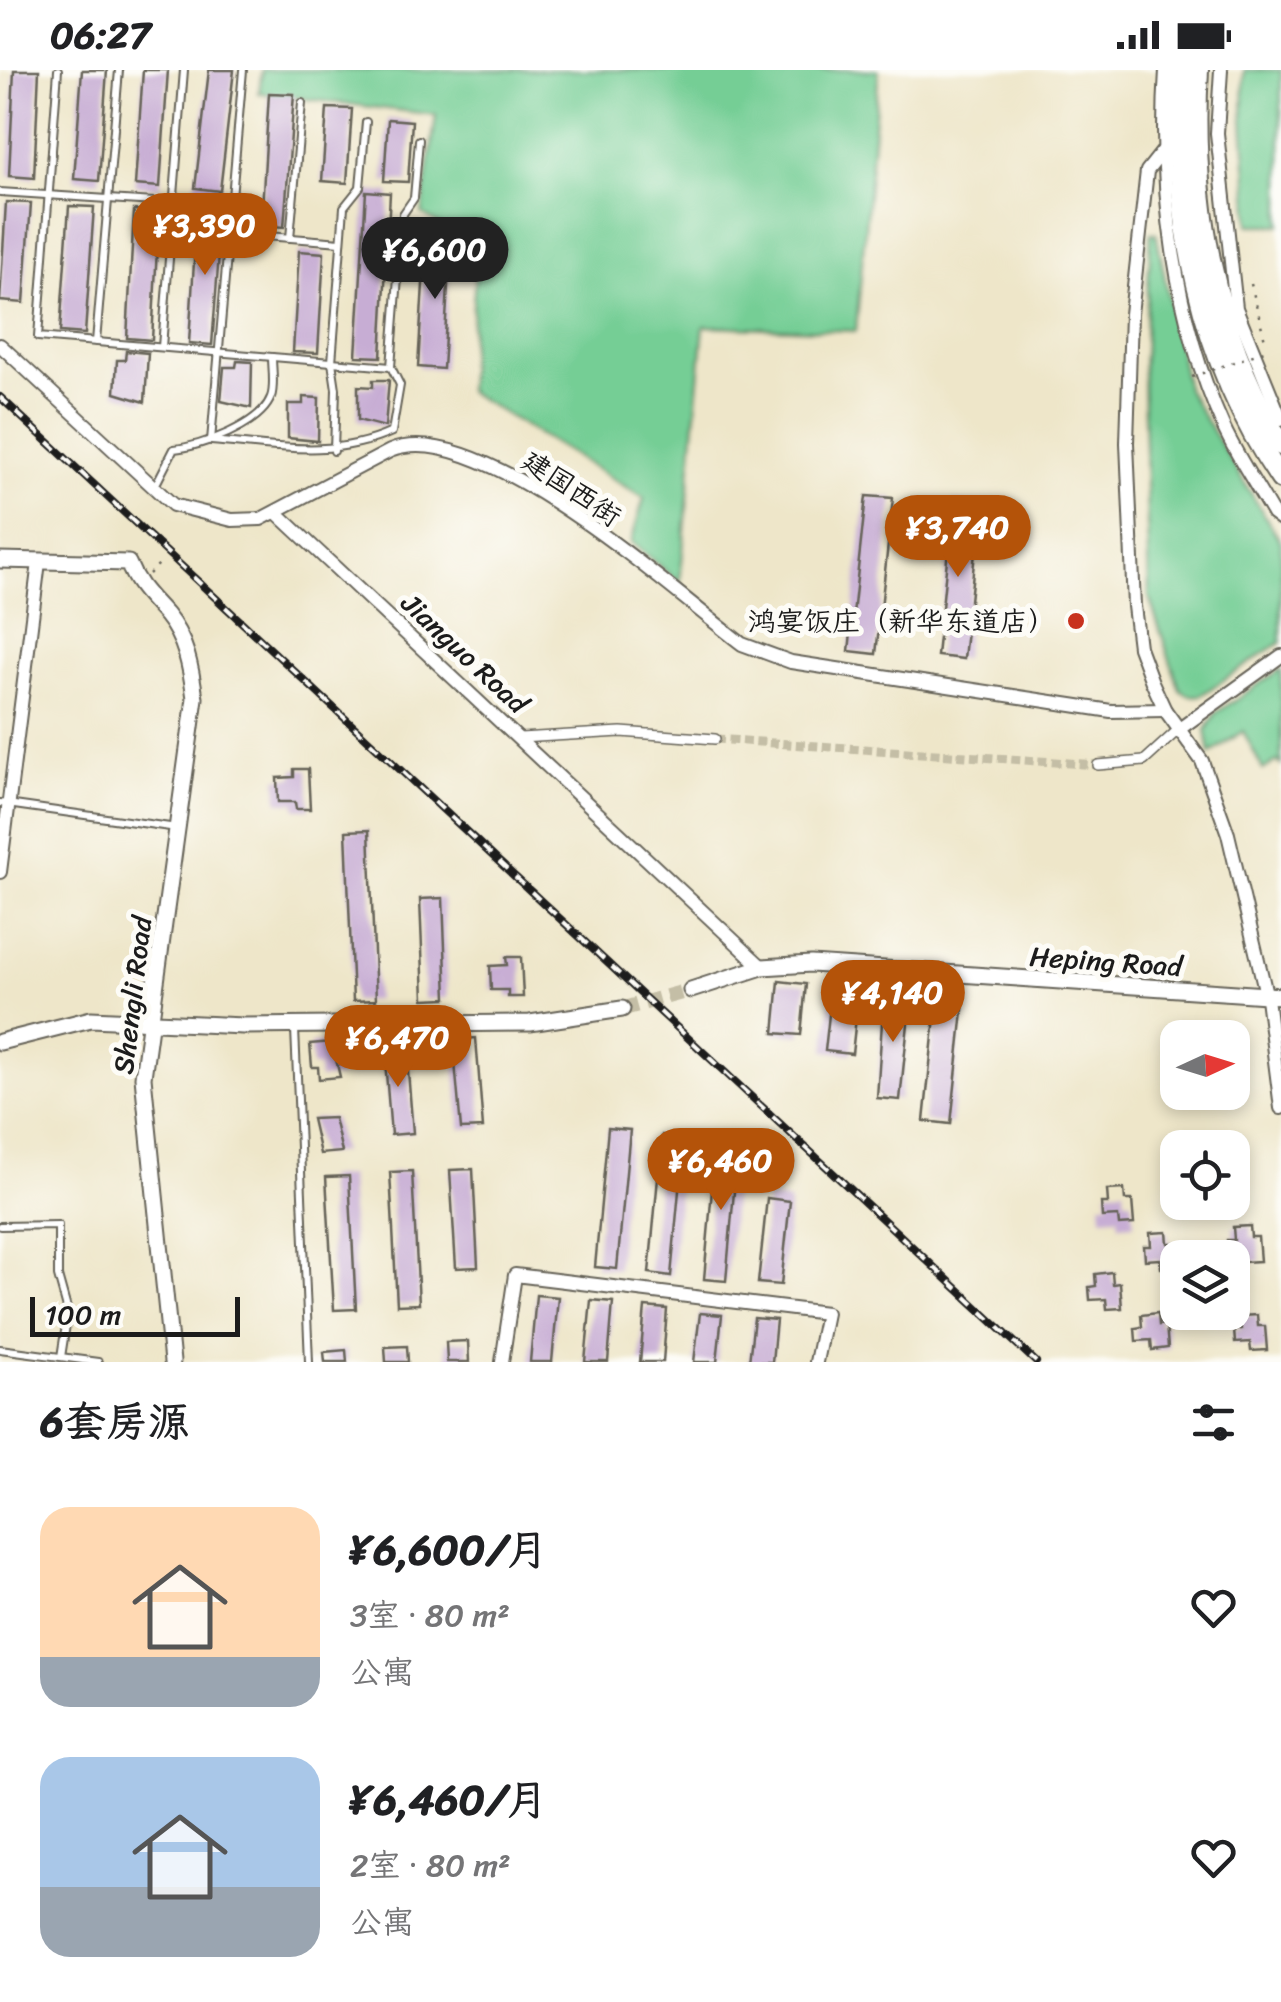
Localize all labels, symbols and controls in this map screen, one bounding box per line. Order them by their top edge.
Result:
text: 06:27 [50,2,151,69]
pin: ¥3,390 [124,193,286,278]
text: ¥3,390 [154,197,256,254]
pin: ¥6,600 [354,217,516,302]
text: ¥6,600 [383,221,487,278]
street label: 建国西街 [512,437,632,540]
pin: ¥3,740 [877,495,1039,580]
text: ¥3,740 [907,499,1009,556]
street label: Jianguo Road [388,580,542,728]
place label: 鸿宴饭庄（新华东道店） [748,597,1056,646]
marker: 鸿宴饭庄（新华东道店） [1065,610,1087,632]
street label: Shengli Road [99,911,167,1077]
street label: Heping Road [1028,932,1186,991]
pin: ¥4,140 [812,960,974,1045]
text: ¥4,140 [843,964,943,1021]
pin: ¥6,470 [317,1005,479,1090]
text: ¥6,470 [346,1009,450,1066]
north arrow [1160,1020,1250,1110]
map controls [1160,1020,1250,1330]
pin: ¥6,460 [640,1128,802,1213]
button: locate [1160,1130,1250,1220]
text: ¥6,460 [670,1132,772,1189]
button: layers [1160,1240,1250,1330]
text: 100 m [45,1290,121,1339]
scale bar [30,1292,240,1336]
text: 6套房源 [40,1385,190,1459]
icon: filters [1186,1395,1241,1450]
text: ¥6,600/月 [350,1513,548,1587]
icon: home [120,1547,240,1667]
icon: heart [1186,1580,1241,1635]
text: 3室 · 80 m² [350,1587,510,1644]
text: 公寓 [350,1644,414,1701]
text: ¥6,460/月 [350,1763,548,1837]
icon: home [120,1797,240,1917]
icon: heart [1186,1830,1241,1885]
text: 2室 · 80 m² [350,1837,511,1894]
text: 公寓 [350,1894,414,1951]

